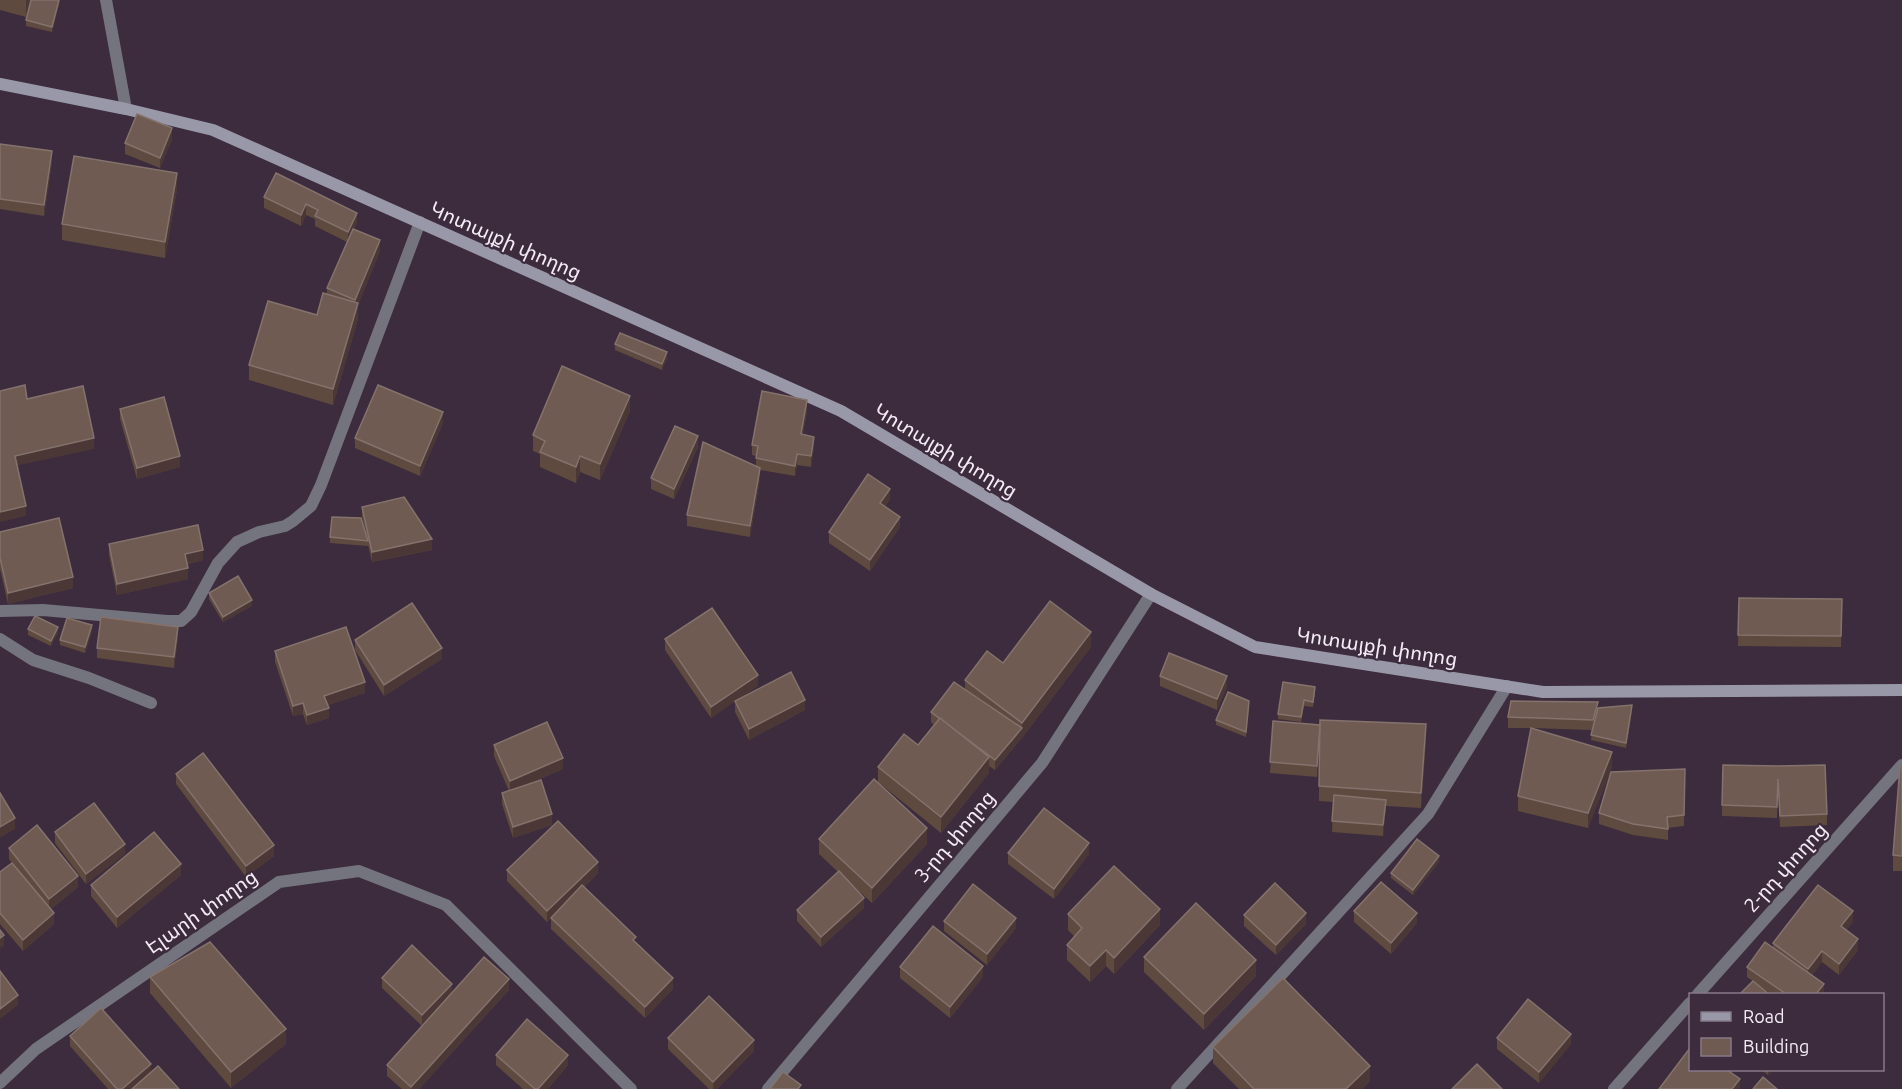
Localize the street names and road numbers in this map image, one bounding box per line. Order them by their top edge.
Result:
street label: Կոտայքի փողոց [427,196,585,285]
street label: Կոտայքի փողոց [870,398,1022,503]
street label: Կոտայքի փողոց [1295,622,1459,671]
street label: 3-րդ փողոց [909,786,1000,887]
street label: 2-րդ փողոց [1739,818,1832,917]
street label: Էլարի փողոց [141,864,262,959]

